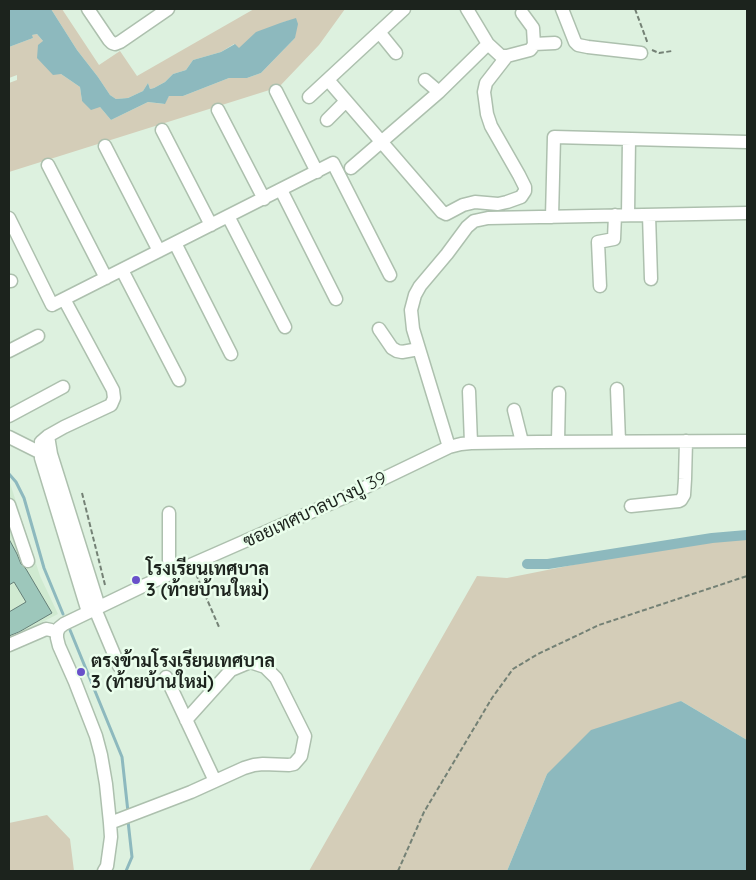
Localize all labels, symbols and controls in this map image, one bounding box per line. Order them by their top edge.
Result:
street label: ซอยเทศบาลบางปู 39 [240,467,390,553]
place label: โรงเรียนเทศบาล 3 (ท้ายบ้านใหม่) [146,559,269,602]
marker: โรงเรียนเทศบาล 3 (ท้ายบ้านใหม่) [130,574,142,586]
place label: ตรงข้ามโรงเรียนเทศบาล 3 (ท้ายบ้านใหม่) [91,651,275,694]
marker: ตรงข้ามโรงเรียนเทศบาล 3 (ท้ายบ้านใหม่) [75,666,87,678]

